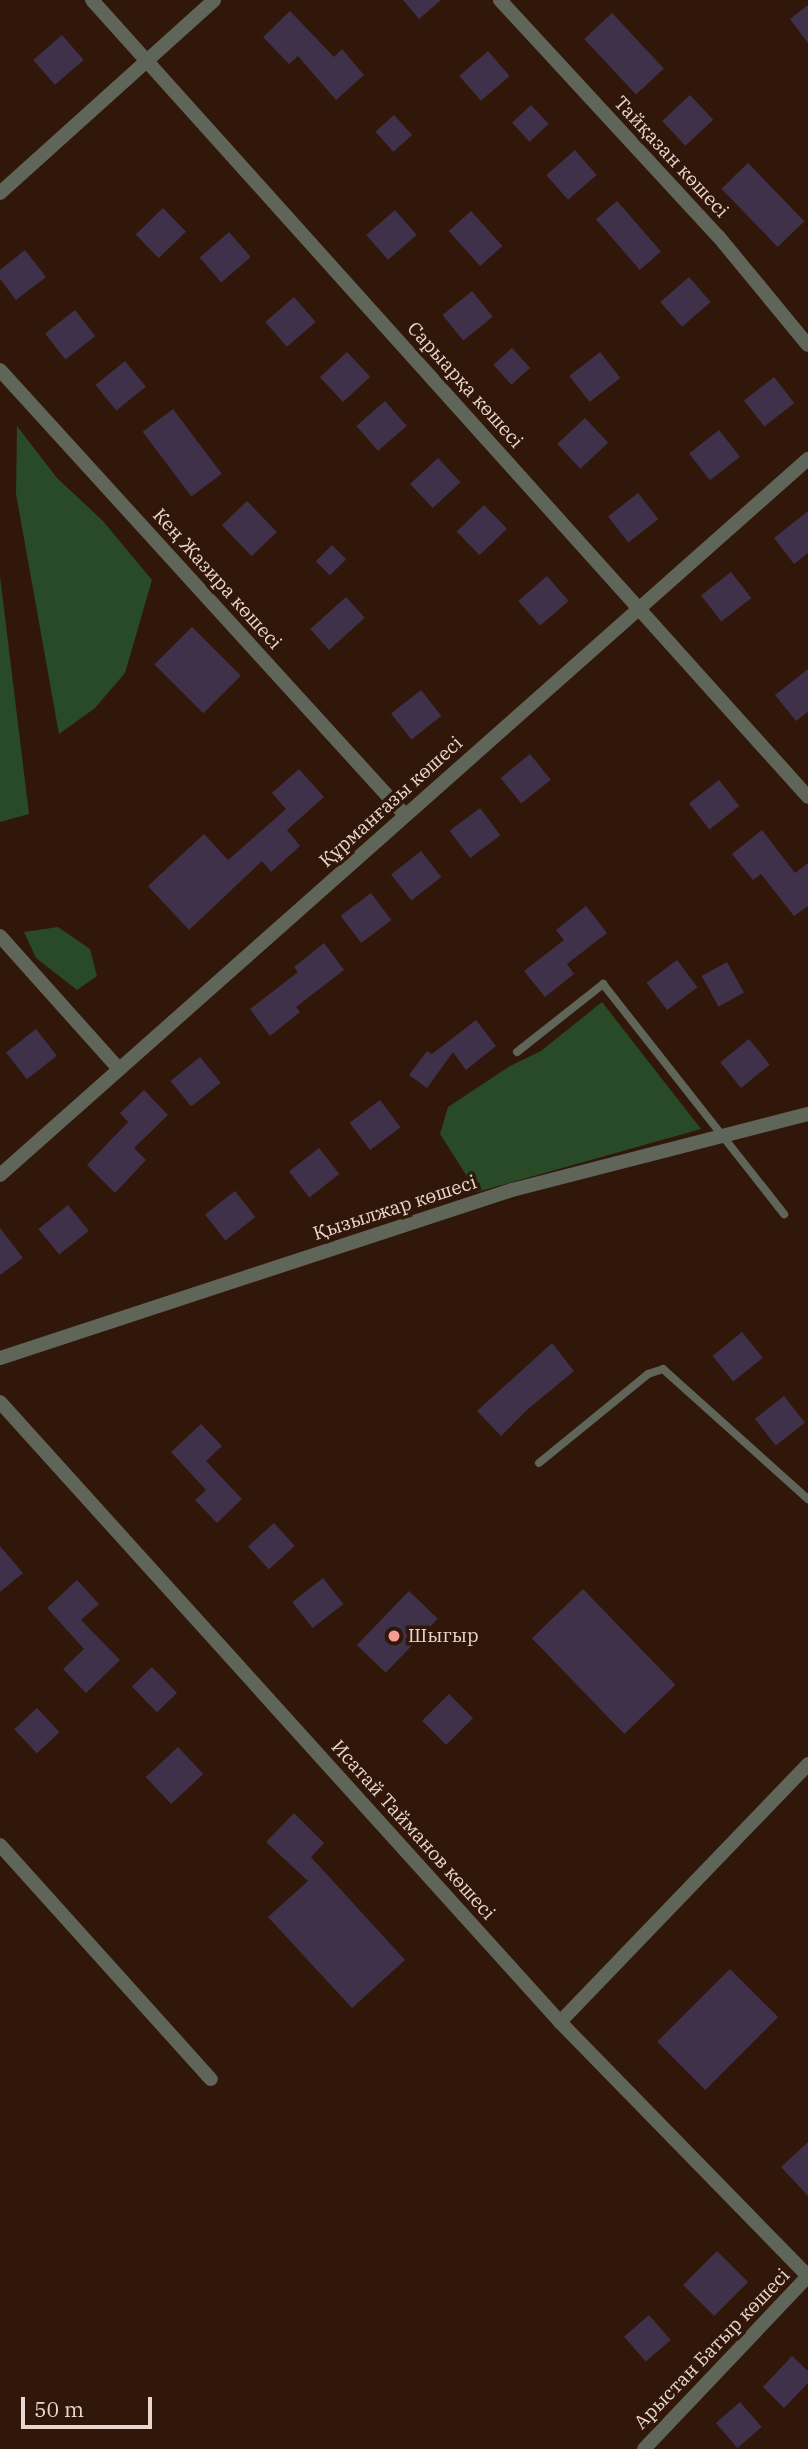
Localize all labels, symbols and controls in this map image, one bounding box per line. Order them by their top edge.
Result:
street label: Тайқазан көшесі [609,92,733,222]
street label: Сарыарқа көшесі [402,317,528,453]
street label: Кең Жазира көшесі [148,504,286,654]
street label: Құрманғазы көшесі [315,732,467,872]
street label: Қызылжар көшесі [310,1171,480,1245]
place label: Шыгыр [408,1625,479,1647]
marker: Шыгыр [386,1628,402,1644]
street label: Исатай Тайманов көшесі [326,1736,500,1924]
street label: Арыстан Батыр көшесі [629,2264,795,2434]
scale bar [24,2382,156,2426]
text: 50 m [34,2395,84,2423]

